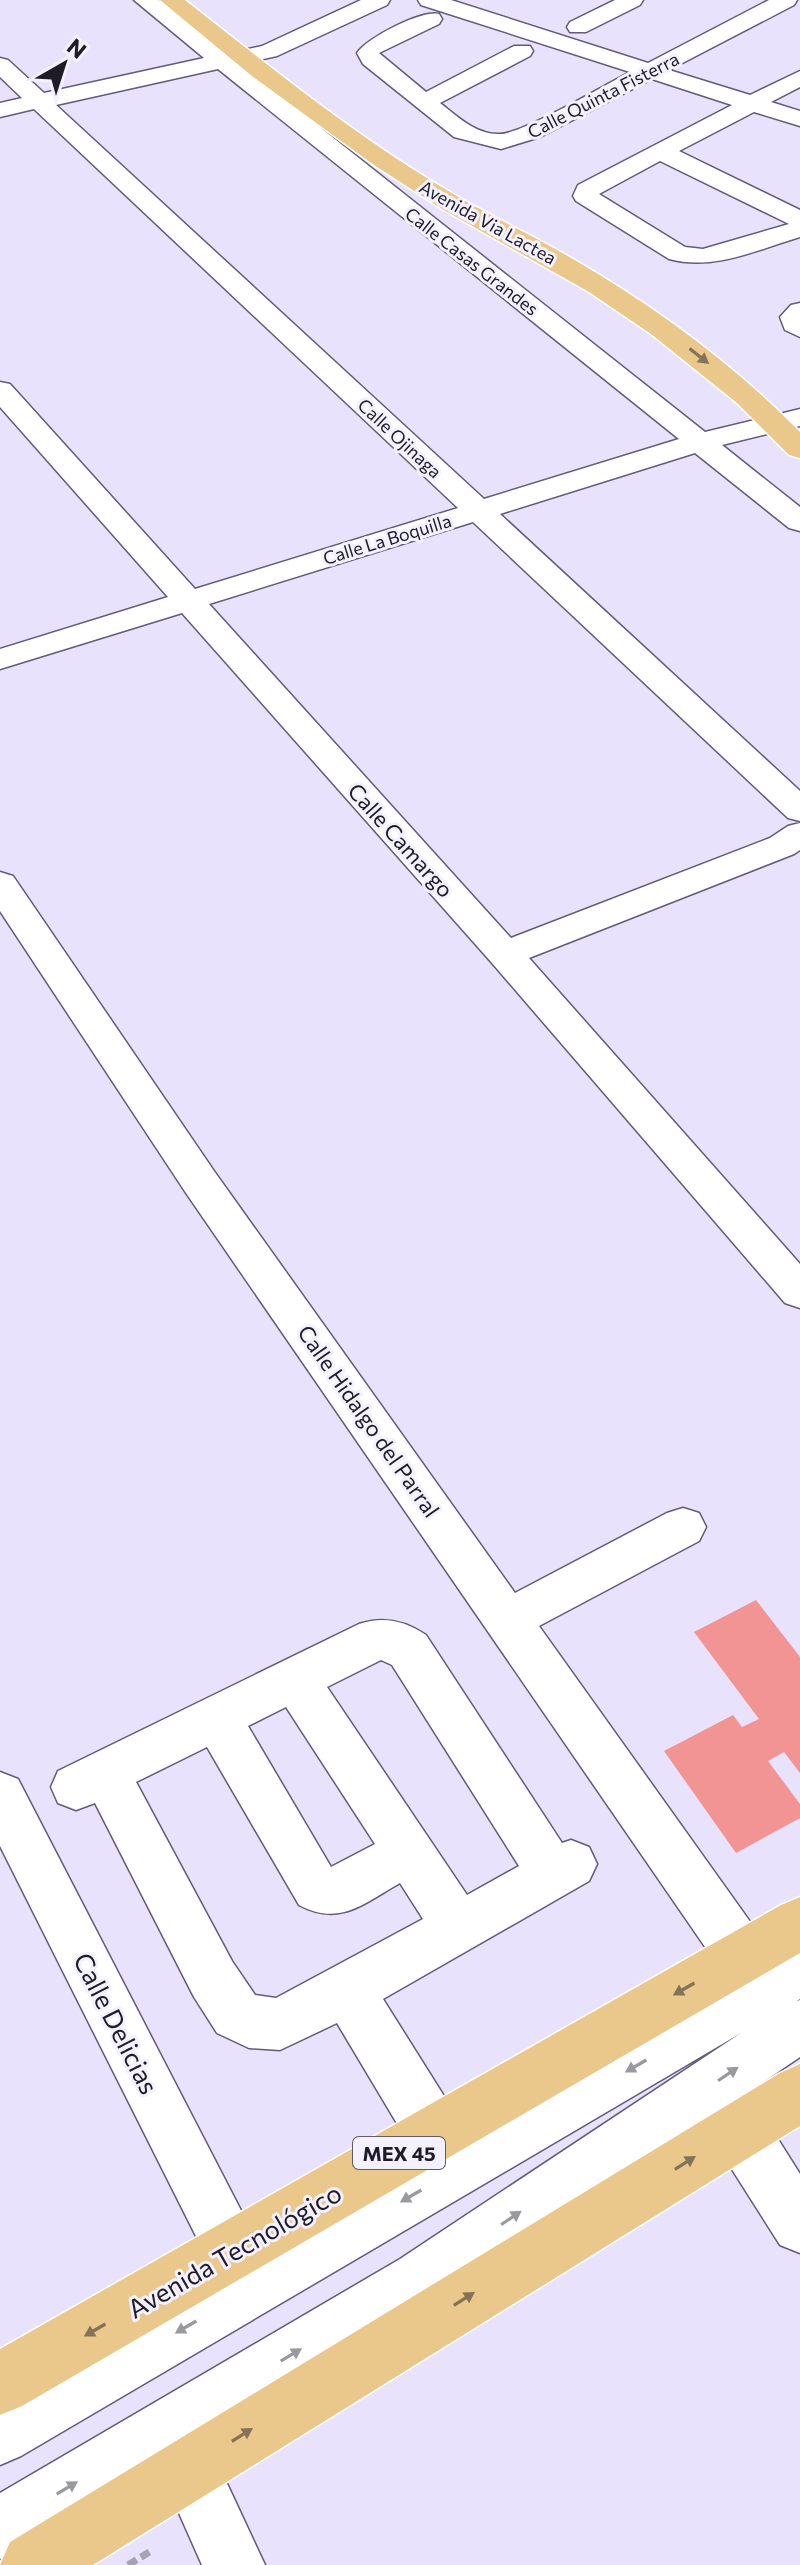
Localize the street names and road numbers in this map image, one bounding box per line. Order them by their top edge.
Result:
street label: Calle Quinta Fisterra [524,47,682,143]
street label: Avenida Via Lactea [416,175,560,269]
street label: Calle Casas Grandes [401,202,543,320]
street label: Calle Ojinaga [354,394,446,482]
street label: Calle La Boquilla [320,509,454,569]
street label: Calle Camargo [343,777,459,903]
street label: Calle Hidalgo del Parral [292,1320,446,1522]
street label: Calle Delicias [68,1947,166,2099]
road number: MEX 45 [353,2137,445,2169]
street label: Avenida Tecnológico [122,2176,346,2324]

